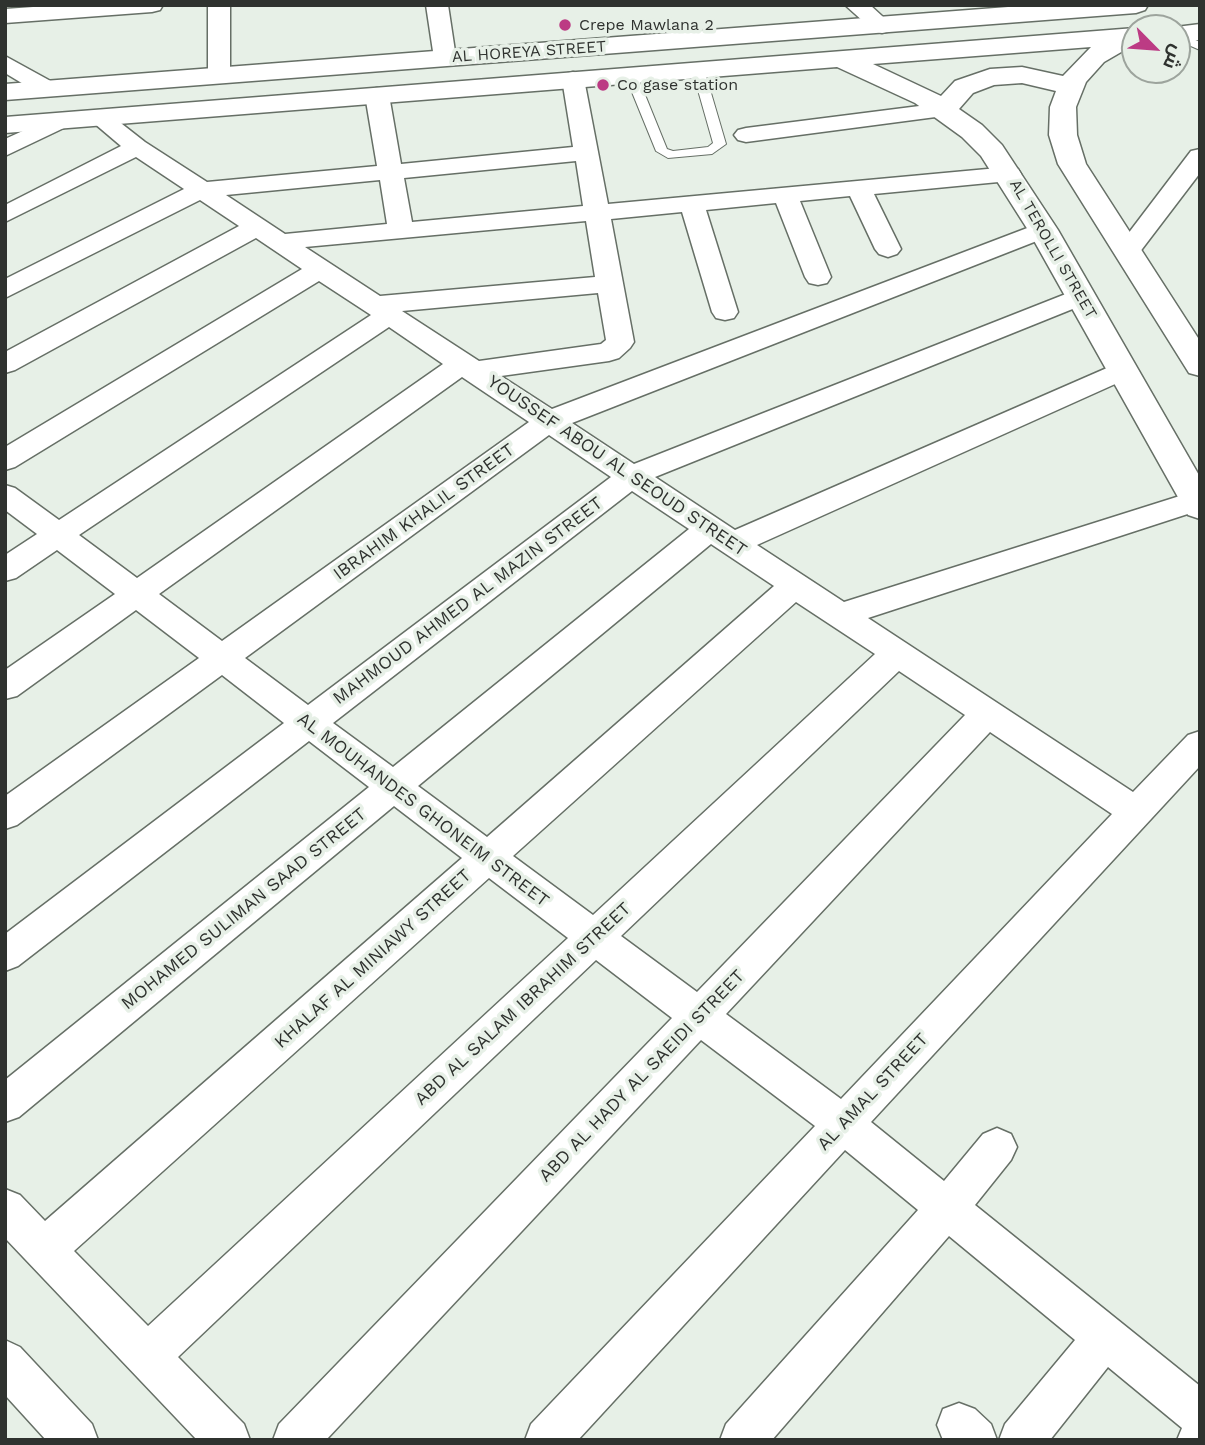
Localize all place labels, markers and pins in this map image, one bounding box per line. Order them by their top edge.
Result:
place label: Crepe Mawlana 2 [579,15,714,35]
marker: Crepe Mawlana 2 [557,17,573,33]
place label: Co gase station [617,75,738,95]
marker: Co gase station [595,77,611,93]

